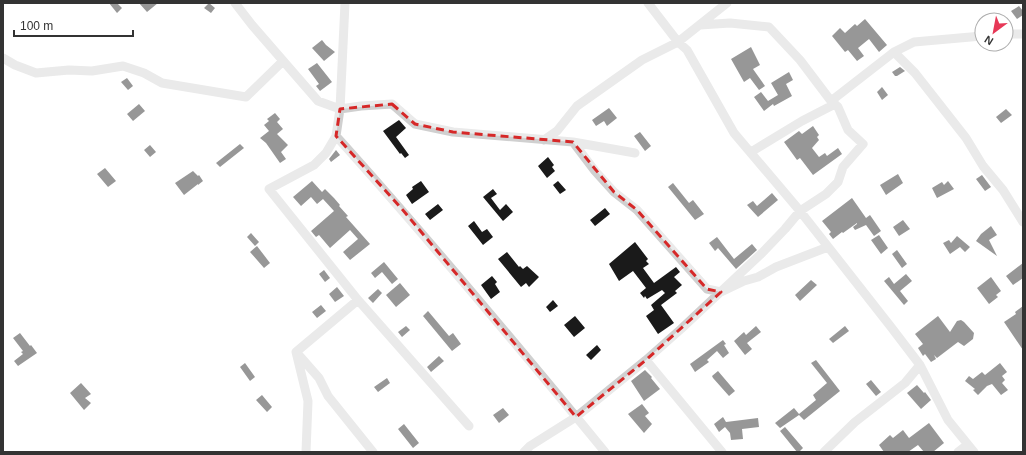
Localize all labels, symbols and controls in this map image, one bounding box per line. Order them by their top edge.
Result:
scale bar [14,12,133,38]
north arrow [974,12,1014,52]
text: 100 m [20,19,53,33]
text: N [982,33,995,48]

